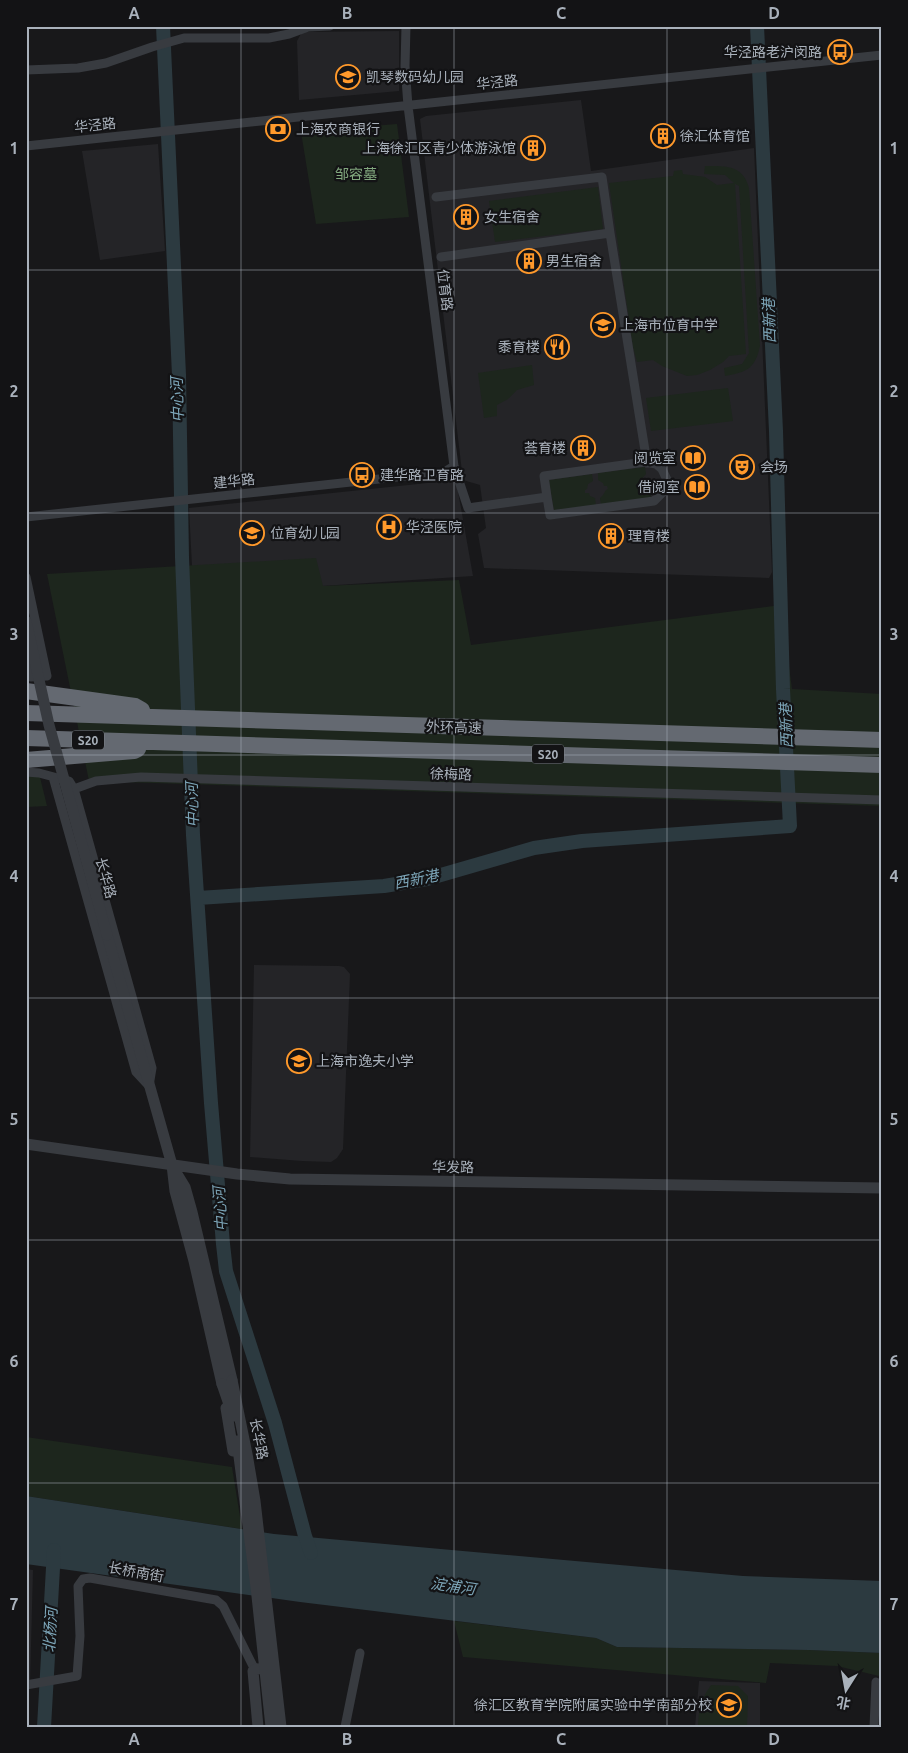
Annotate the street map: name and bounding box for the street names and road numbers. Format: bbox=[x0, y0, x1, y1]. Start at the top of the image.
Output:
street label: 华泾路 bbox=[475, 72, 519, 92]
street label: 华泾路 bbox=[73, 115, 117, 135]
street label: 位育路 bbox=[435, 268, 455, 312]
street label: 建华路 bbox=[212, 471, 256, 491]
street label: 外环高速 bbox=[426, 718, 482, 736]
road number: S20 bbox=[72, 730, 104, 750]
road number: S20 bbox=[532, 744, 564, 764]
street label: 徐梅路 bbox=[430, 765, 472, 783]
street label: 长华路 bbox=[93, 856, 119, 900]
street label: 华发路 bbox=[432, 1159, 474, 1175]
street label: 长华路 bbox=[247, 1417, 271, 1461]
street label: 长桥南街 bbox=[107, 1559, 165, 1585]

